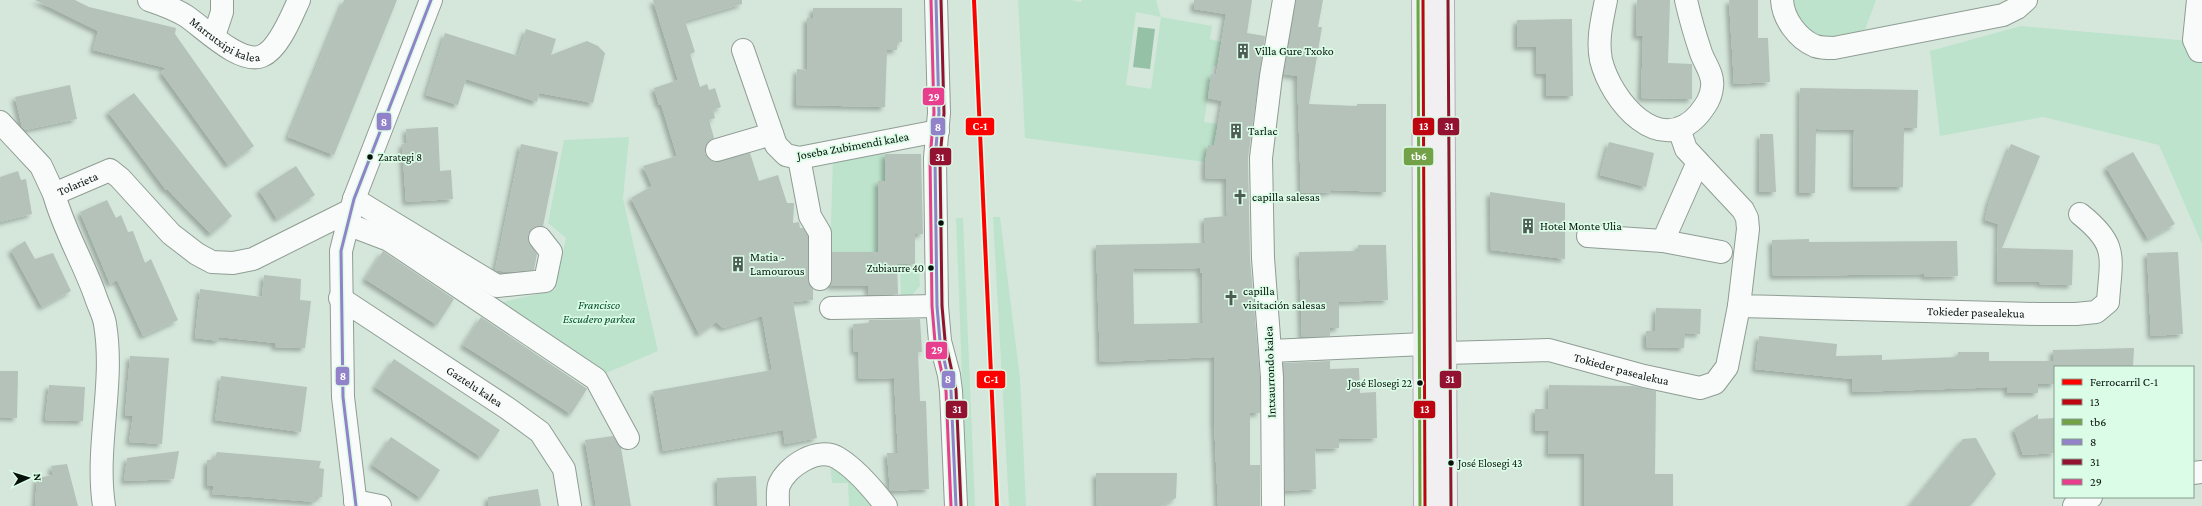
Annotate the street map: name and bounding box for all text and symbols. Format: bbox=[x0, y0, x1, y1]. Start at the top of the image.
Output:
street label: Marrutxipi kalea bbox=[187, 14, 261, 65]
building icon: Villa Gure Txoko bbox=[1234, 42, 1252, 60]
place label: Villa Gure Txoko bbox=[1255, 44, 1334, 58]
line badge: 29 bbox=[922, 87, 945, 106]
text: 29 bbox=[928, 91, 940, 103]
line badge: 8 bbox=[376, 112, 392, 131]
text: 8 bbox=[381, 116, 387, 128]
line badge: 8 bbox=[930, 117, 946, 136]
line badge: C-1 bbox=[965, 117, 995, 136]
line badge: 13 bbox=[1412, 117, 1435, 136]
line badge: 31 bbox=[1437, 117, 1460, 136]
text: C-1 bbox=[973, 120, 987, 132]
text: 13 bbox=[1419, 120, 1429, 132]
text: 31 bbox=[1444, 120, 1454, 132]
text: 8 bbox=[935, 121, 941, 133]
building icon: Tarlac bbox=[1227, 122, 1245, 140]
place label: Tarlac bbox=[1248, 124, 1278, 138]
street label: Joseba Zubimendi kalea bbox=[795, 129, 911, 163]
line badge: 31 bbox=[929, 147, 952, 166]
line badge: tb6 bbox=[1403, 147, 1434, 166]
text: tb6 bbox=[1411, 150, 1427, 162]
place label: Zarategi 8 bbox=[378, 151, 422, 164]
text: 31 bbox=[935, 151, 945, 163]
marker: Zarategi 8 bbox=[365, 152, 375, 162]
street label: Tolarieta bbox=[55, 169, 101, 199]
church icon: capilla salesas bbox=[1231, 188, 1249, 206]
place label: capilla salesas bbox=[1252, 190, 1320, 204]
building icon: Hotel Monte Ulia bbox=[1519, 217, 1537, 235]
unlabelled marker bbox=[936, 218, 946, 228]
place label: Hotel Monte Ulia bbox=[1540, 219, 1622, 233]
place label: Matia - Lamourous bbox=[750, 250, 805, 278]
building icon: Matia - Lamourous bbox=[729, 255, 747, 273]
place label: Zubiaurre 40 bbox=[867, 262, 924, 274]
marker: Zubiaurre 40 bbox=[926, 263, 936, 273]
place label: capilla visitación salesas bbox=[1242, 284, 1326, 312]
church icon: capilla visitación salesas bbox=[1222, 289, 1240, 307]
park label: Francisco Escudero parkea bbox=[563, 298, 636, 326]
street label: Tokieder pasealekua bbox=[1927, 304, 2025, 321]
street label: Intxaurrondo kalea bbox=[1261, 325, 1279, 418]
line badge: 29 bbox=[925, 341, 948, 360]
text: 29 bbox=[931, 344, 943, 356]
street label: Tokieder pasealekua bbox=[1572, 350, 1671, 388]
street label: Gaztelu kalea bbox=[444, 363, 506, 410]
line badge: 8 bbox=[335, 366, 350, 386]
legend bbox=[2054, 366, 2194, 498]
text: 8 bbox=[340, 370, 346, 382]
line badge: 8 bbox=[941, 370, 956, 389]
line badge: C-1 bbox=[976, 370, 1006, 389]
line badge: 31 bbox=[1439, 370, 1462, 389]
text: 8 bbox=[945, 373, 951, 385]
text: C-1 bbox=[984, 373, 998, 385]
text: 31 bbox=[1445, 373, 1455, 385]
text: Ferrocarril C-1 bbox=[2090, 375, 2158, 389]
place label: José Elosegi 22 bbox=[1347, 377, 1412, 390]
marker: José Elosegi 22 bbox=[1415, 378, 1425, 388]
text: 13 bbox=[2090, 395, 2100, 409]
line badge: 31 bbox=[945, 400, 968, 419]
line badge: 13 bbox=[1413, 400, 1436, 419]
text: 31 bbox=[952, 403, 962, 415]
text: 13 bbox=[1420, 403, 1430, 415]
text: tb6 bbox=[2090, 415, 2106, 429]
text: 8 bbox=[2090, 435, 2096, 449]
text: 31 bbox=[2090, 455, 2100, 469]
place label: José Elosegi 43 bbox=[1457, 457, 1522, 470]
north arrow bbox=[8, 458, 48, 498]
marker: José Elosegi 43 bbox=[1446, 458, 1456, 468]
text: N bbox=[32, 473, 44, 482]
text: 29 bbox=[2090, 475, 2102, 489]

